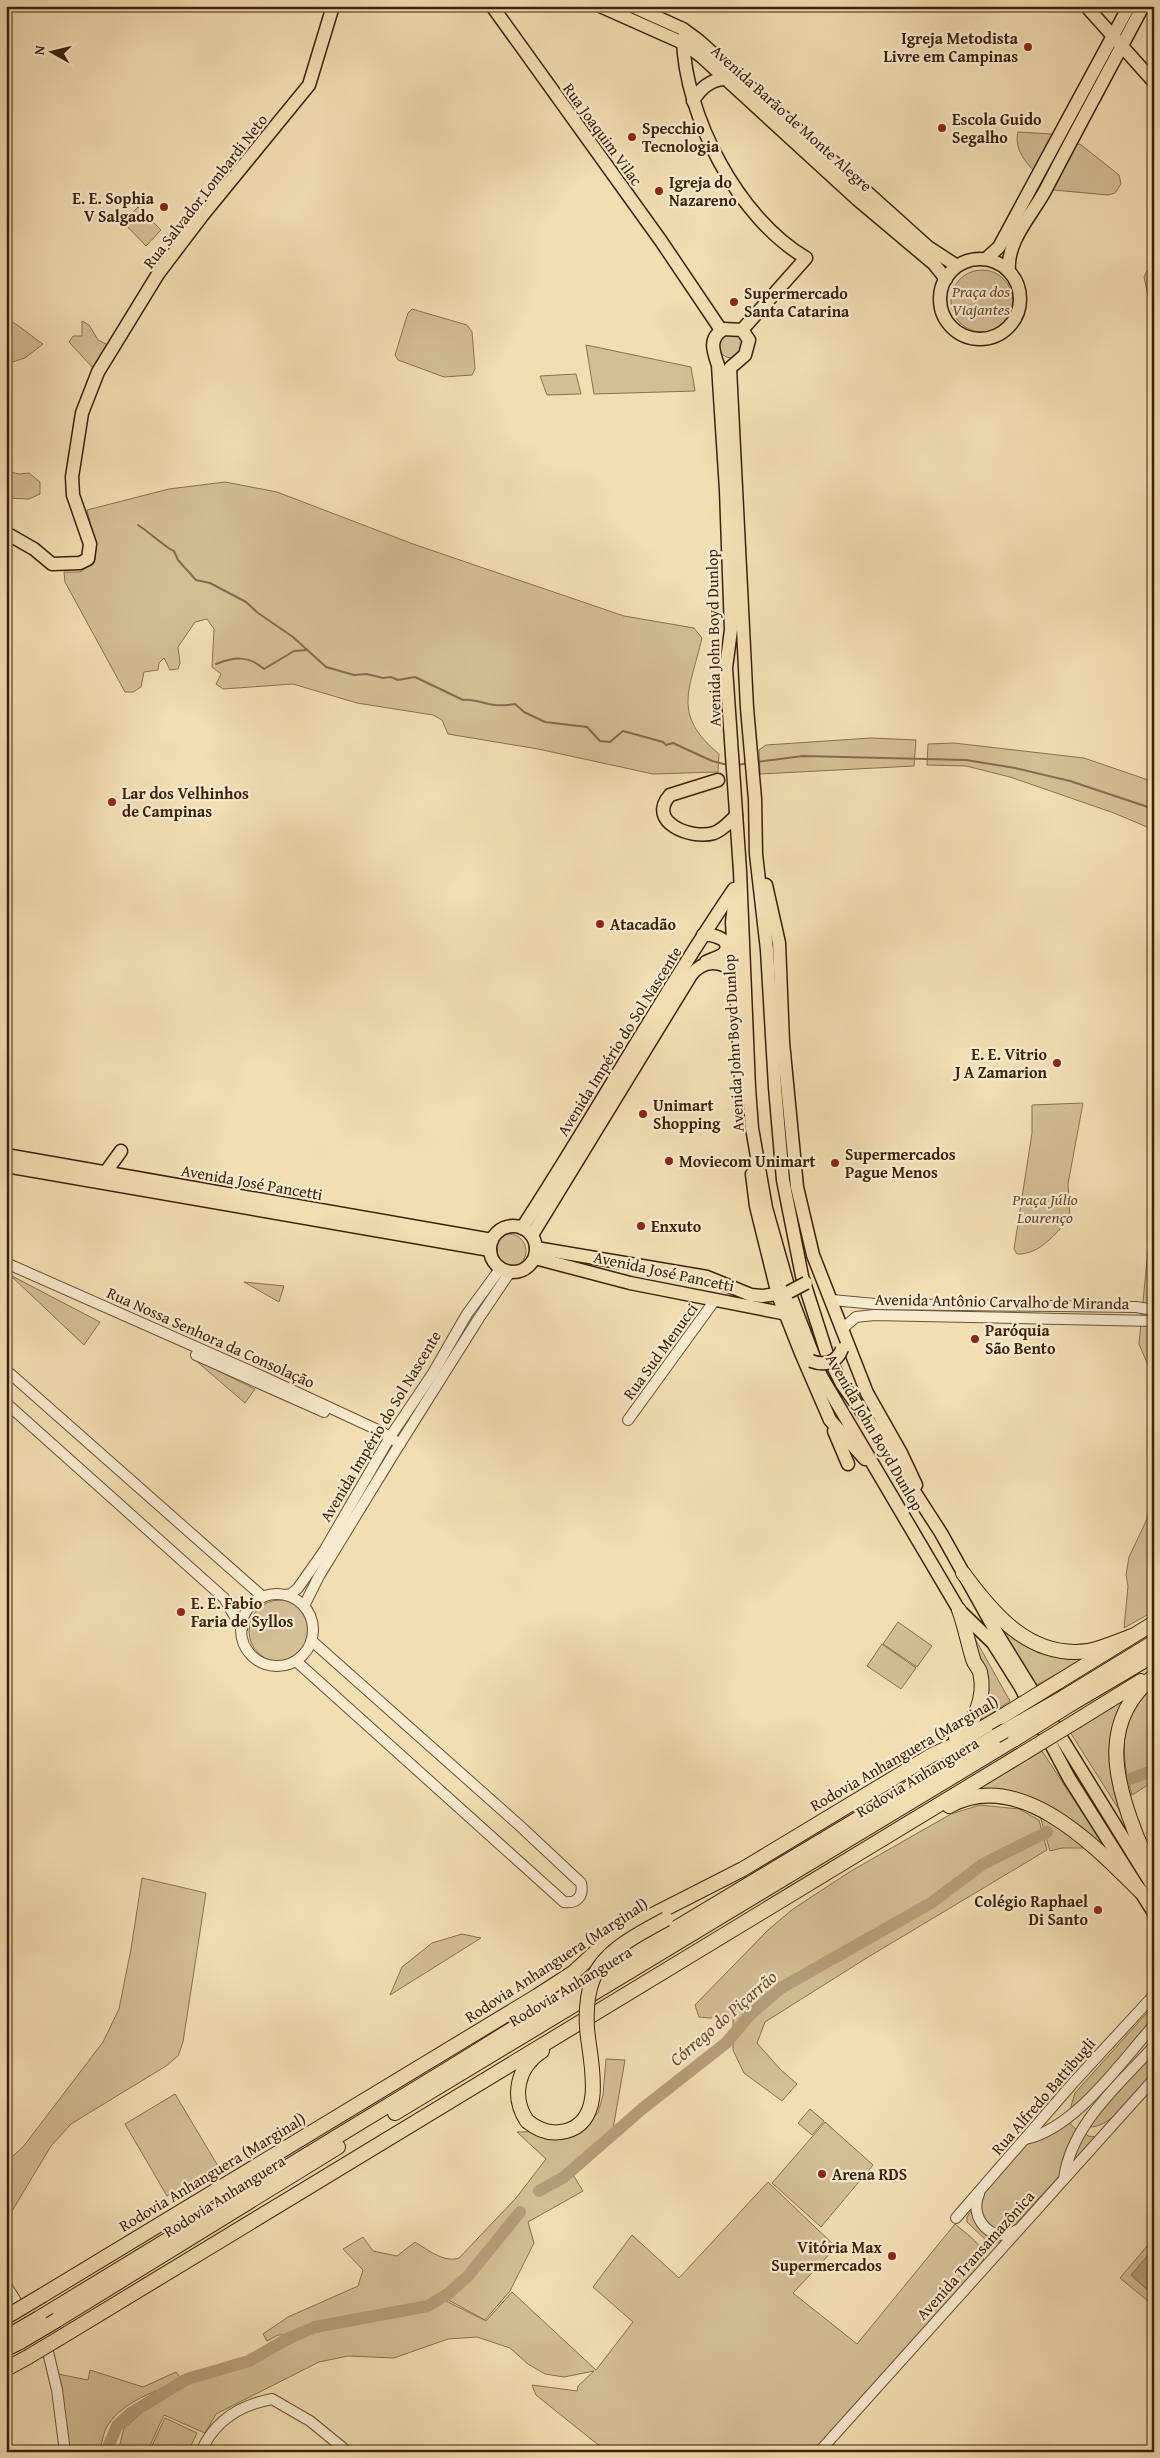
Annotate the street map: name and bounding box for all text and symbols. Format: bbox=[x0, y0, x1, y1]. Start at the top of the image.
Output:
place label: Igreja Metodista Livre em Campinas bbox=[883, 26, 1019, 68]
north arrow bbox=[28, 28, 78, 78]
street label: Avenida Barão de Monte Alegre bbox=[706, 39, 878, 197]
marker: Igreja Metodista Livre em Campinas bbox=[1022, 41, 1034, 53]
text: N bbox=[29, 44, 50, 56]
street label: Rua Joaquim Vilac bbox=[557, 78, 649, 190]
place label: Escola Guido Segalho bbox=[952, 107, 1042, 149]
street label: Rua Salvador Lombardi Neto bbox=[137, 109, 273, 273]
place label: Specchio Tecnologia bbox=[642, 116, 720, 158]
marker: Escola Guido Segalho bbox=[936, 122, 948, 134]
marker: Specchio Tecnologia bbox=[626, 131, 638, 143]
place label: Igreja do Nazareno bbox=[669, 170, 737, 212]
marker: Igreja do Nazareno bbox=[653, 185, 665, 197]
place label: E. E. Sophia V Salgado bbox=[72, 186, 155, 228]
marker: E. E. Sophia V Salgado bbox=[158, 201, 170, 213]
park label: Praça dos Viajantes bbox=[951, 279, 1010, 321]
place label: Supermercado Santa Catarina bbox=[744, 281, 850, 323]
marker: Supermercado Santa Catarina bbox=[728, 296, 740, 308]
street label: Avenida John Boyd Dunlop bbox=[699, 549, 727, 727]
place label: Lar dos Velhinhos de Campinas bbox=[122, 781, 249, 823]
marker: Lar dos Velhinhos de Campinas bbox=[106, 796, 118, 808]
place label: Atacadão bbox=[610, 912, 676, 936]
marker: Atacadão bbox=[594, 918, 606, 930]
street label: Avenida Império do Sol Nascente bbox=[551, 942, 687, 1140]
street label: Avenida John Boyd Dunlop bbox=[716, 953, 750, 1132]
place label: E. E. Vitrio J A Zamarion bbox=[952, 1042, 1048, 1084]
marker: E. E. Vitrio J A Zamarion bbox=[1051, 1057, 1063, 1069]
place label: Unimart Shopping bbox=[653, 1093, 721, 1135]
marker: Unimart Shopping bbox=[637, 1108, 649, 1120]
place label: Supermercados Pague Menos bbox=[845, 1142, 956, 1184]
place label: Moviecom Unimart bbox=[679, 1149, 816, 1173]
marker: Moviecom Unimart bbox=[663, 1155, 675, 1167]
marker: Supermercados Pague Menos bbox=[829, 1157, 841, 1169]
street label: Avenida José Pancetti bbox=[179, 1158, 325, 1206]
park label: Praça Júlio Lourenço bbox=[1011, 1187, 1078, 1229]
place label: Enxuto bbox=[651, 1214, 702, 1238]
marker: Enxuto bbox=[635, 1220, 647, 1232]
street label: Avenida José Pancetti bbox=[591, 1244, 737, 1298]
street label: Rua Nossa Senhora da Consolação bbox=[103, 1280, 319, 1394]
street label: Avenida Antônio Carvalho de Miranda bbox=[875, 1287, 1130, 1315]
street label: Rua Sud Menucci bbox=[617, 1297, 704, 1404]
place label: Paróquia São Bento bbox=[985, 1318, 1056, 1360]
street label: Avenida Império do Sol Nascente bbox=[313, 1326, 447, 1526]
marker: Paróquia São Bento bbox=[969, 1333, 981, 1345]
street label: Avenida John Boyd Dunlop bbox=[820, 1349, 930, 1515]
place label: E. E. Fabio Faria de Syllos bbox=[191, 1591, 293, 1633]
marker: E. E. Fabio Faria de Syllos bbox=[175, 1606, 187, 1618]
street label: Rodovia Anhanguera (Marginal) bbox=[806, 1691, 1002, 1815]
street label: Rodovia Anhanguera bbox=[852, 1733, 982, 1821]
place label: Colégio Raphael Di Santo bbox=[974, 1889, 1088, 1931]
street label: Rodovia Anhanguera (Marginal) bbox=[461, 1894, 651, 2026]
marker: Colégio Raphael Di Santo bbox=[1092, 1904, 1104, 1916]
street label: Rodovia Anhanguera bbox=[505, 1942, 635, 2030]
water label: Córrego do Piçarrão bbox=[663, 1963, 783, 2072]
street label: Rua Alfredo Battibugli bbox=[985, 2032, 1101, 2160]
street label: Rodovia Anhanguera (Marginal) bbox=[115, 2109, 309, 2235]
street label: Rodovia Anhanguera bbox=[160, 2151, 288, 2241]
place label: Arena RDS bbox=[832, 2162, 907, 2186]
marker: Arena RDS bbox=[816, 2168, 828, 2180]
street label: Avenida Transamazônica bbox=[910, 2185, 1040, 2325]
place label: Vitória Max Supermercados bbox=[771, 2235, 883, 2277]
marker: Vitória Max Supermercados bbox=[886, 2250, 898, 2262]

